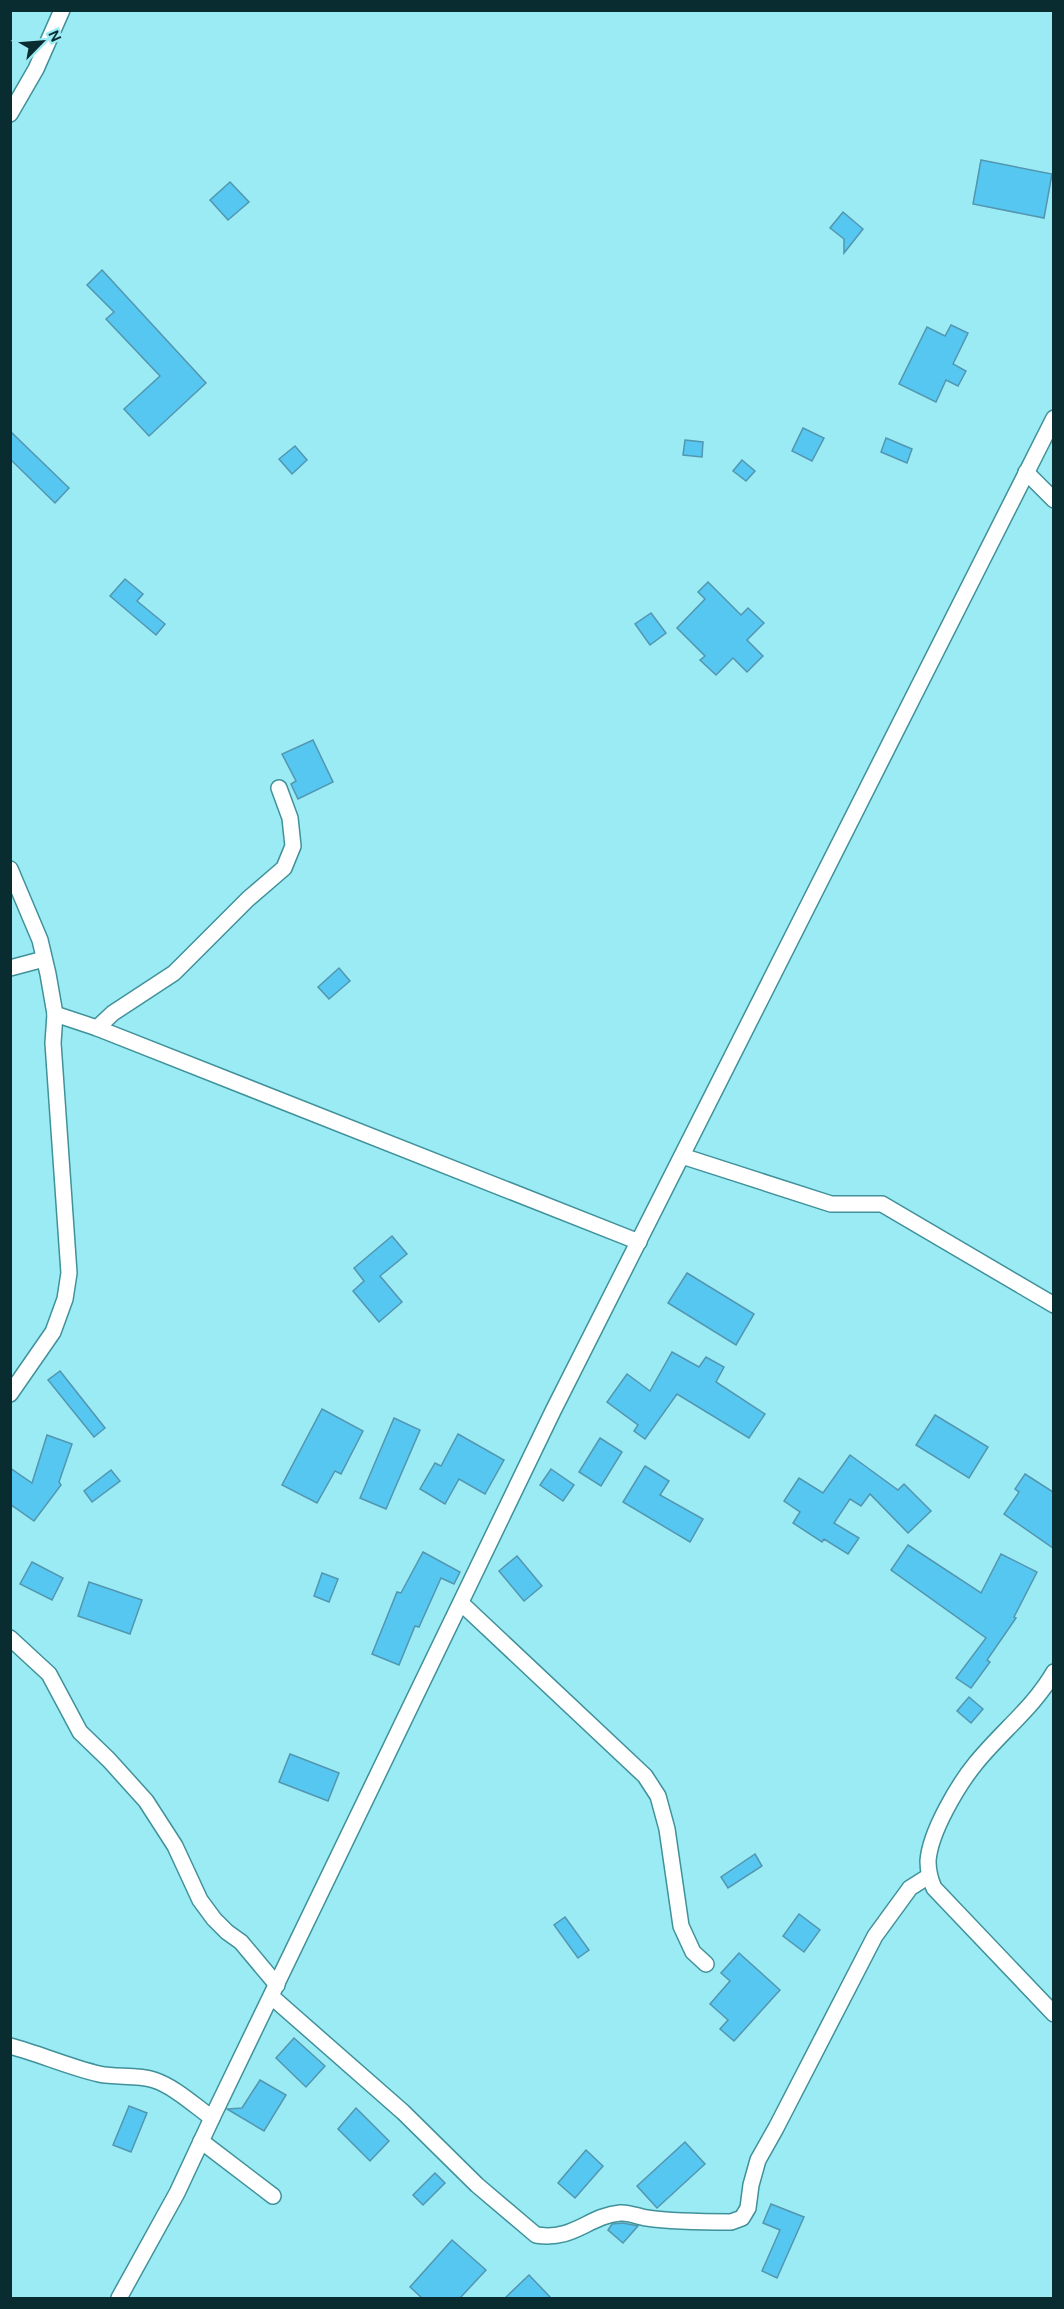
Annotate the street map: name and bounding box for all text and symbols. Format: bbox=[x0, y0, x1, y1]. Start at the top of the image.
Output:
north arrow bbox=[12, 12, 72, 72]
text: N bbox=[44, 27, 66, 45]

